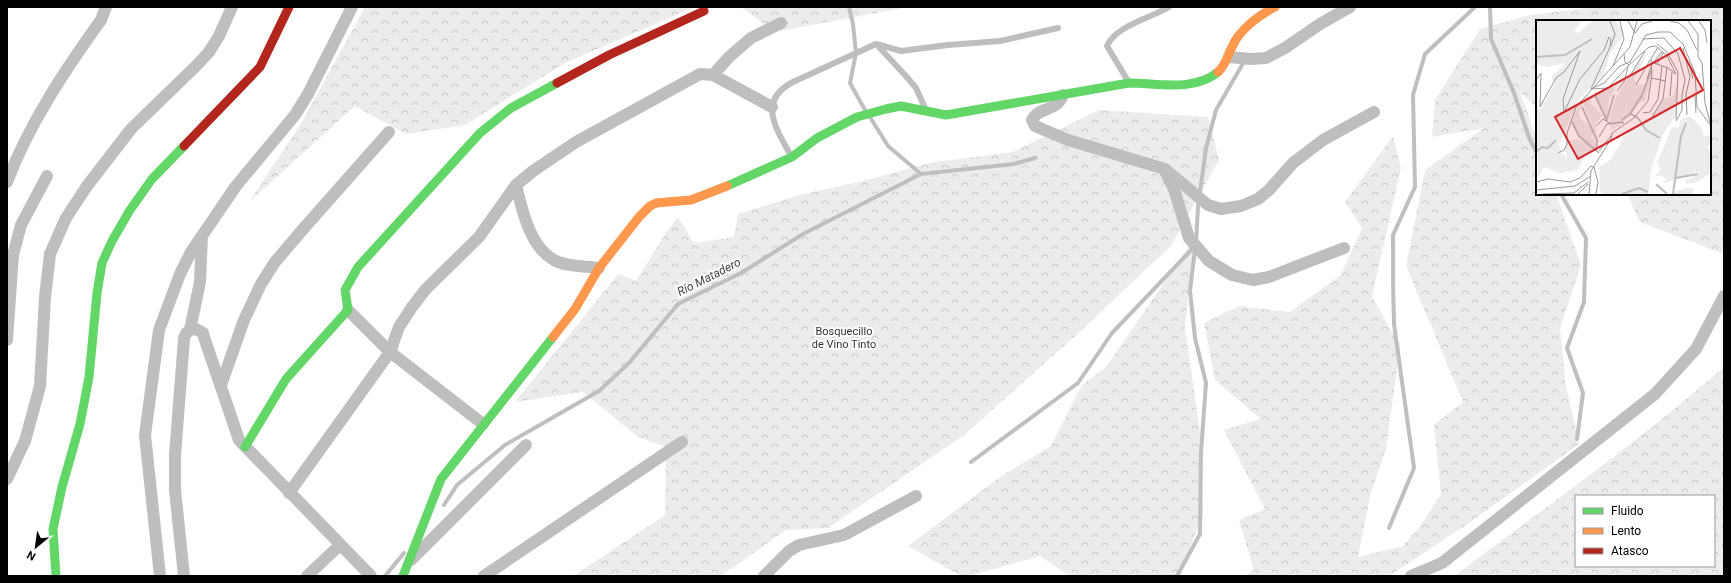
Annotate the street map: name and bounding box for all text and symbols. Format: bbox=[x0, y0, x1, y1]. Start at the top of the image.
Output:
inset map bbox=[1536, 20, 1711, 195]
water label: Río Matadero bbox=[675, 255, 743, 299]
park label: Bosquecillo de Vino Tinto bbox=[812, 325, 876, 351]
legend bbox=[1575, 495, 1715, 567]
text: Fluido bbox=[1611, 504, 1644, 518]
text: Lento bbox=[1611, 524, 1641, 538]
north arrow bbox=[16, 527, 56, 567]
text: Atasco bbox=[1611, 544, 1649, 558]
text: N bbox=[25, 548, 38, 563]

